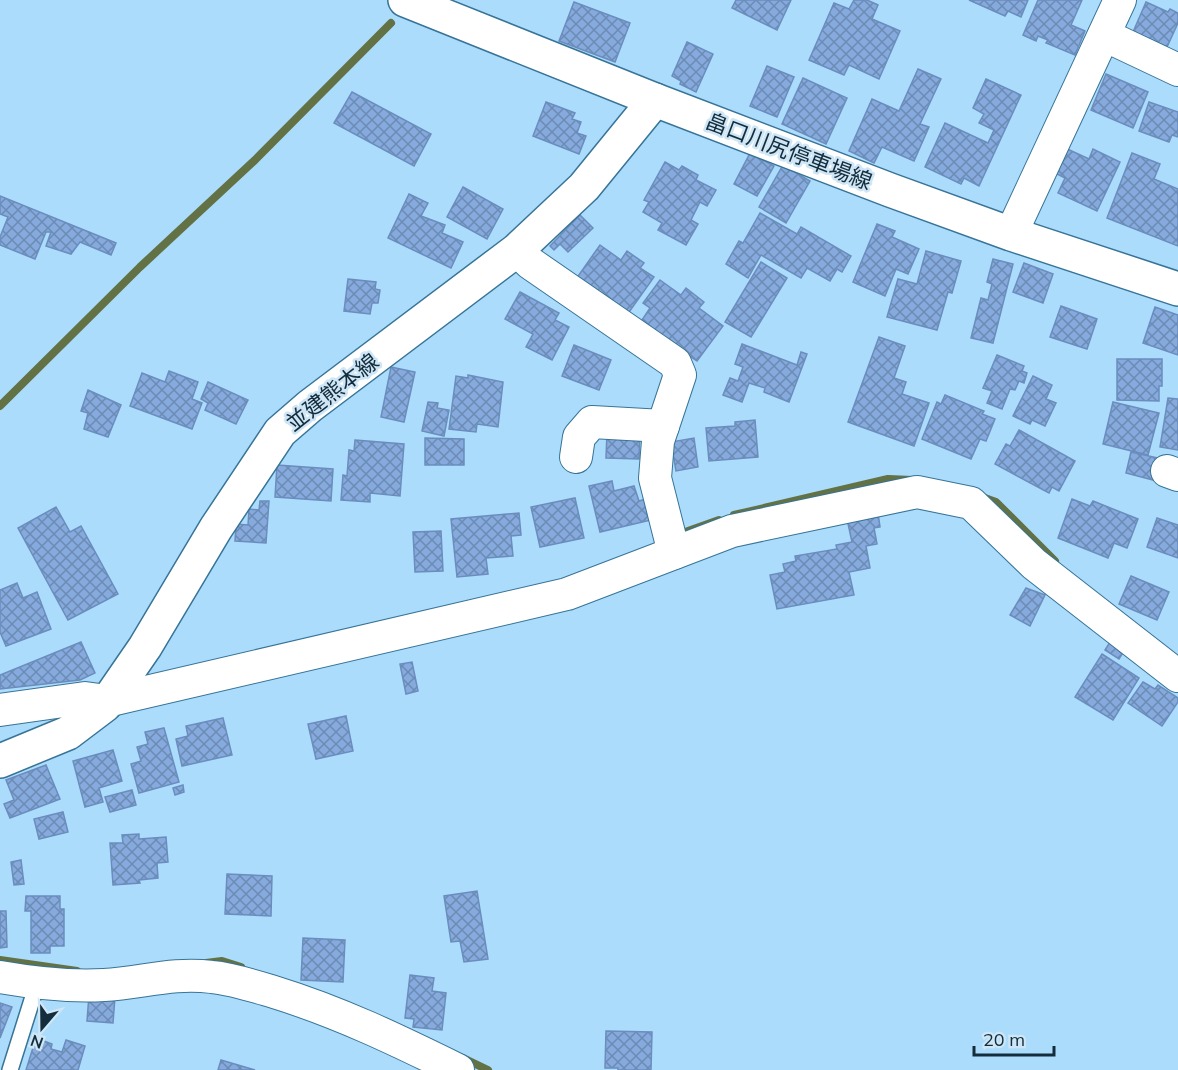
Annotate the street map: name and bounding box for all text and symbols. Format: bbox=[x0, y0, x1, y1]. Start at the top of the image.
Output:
street label: 畠口川尻停車場線 bbox=[702, 106, 876, 196]
street label: 並建熊本線 bbox=[280, 347, 384, 437]
north arrow bbox=[12, 998, 72, 1058]
scale bar bbox=[974, 1019, 1054, 1057]
text: 20 m bbox=[983, 1028, 1025, 1051]
text: N bbox=[28, 1031, 46, 1054]

